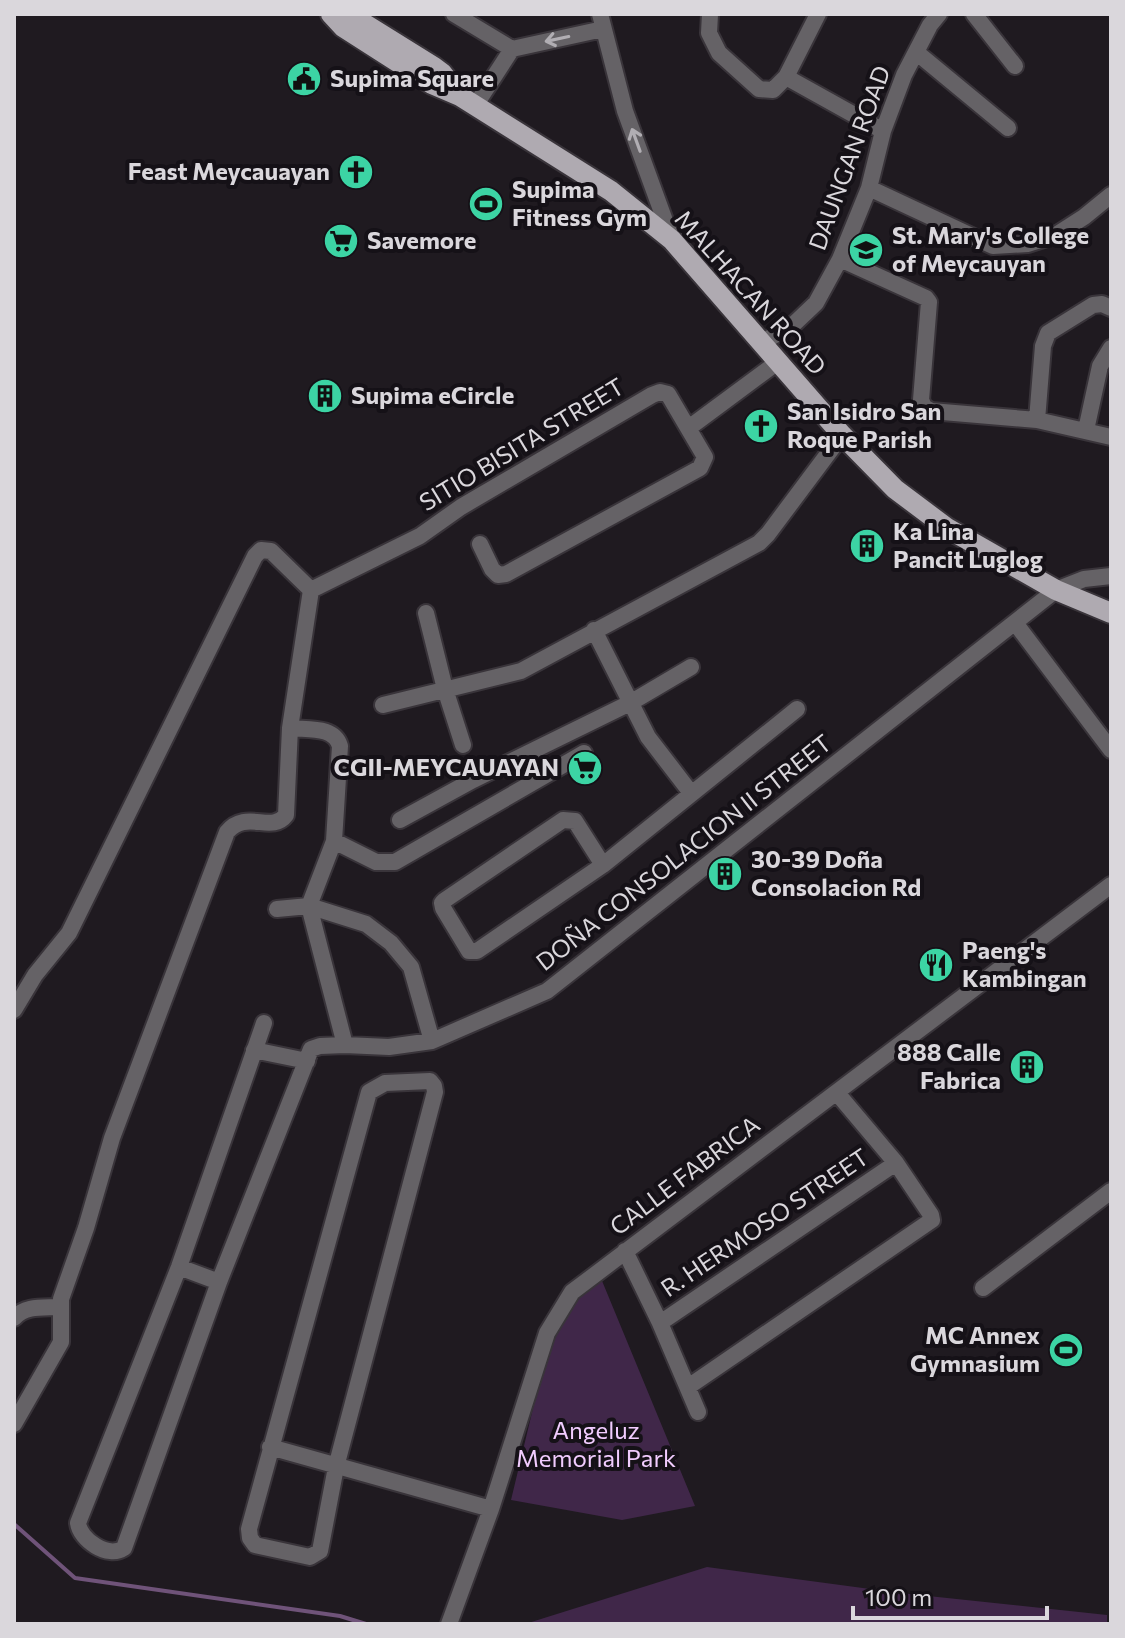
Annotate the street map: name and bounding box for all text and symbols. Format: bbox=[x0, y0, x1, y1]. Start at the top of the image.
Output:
one-way arrow bbox=[545, 32, 571, 47]
public building icon: Supima Square bbox=[285, 60, 323, 98]
street label: DAUNGAN ROAD bbox=[802, 61, 895, 254]
place label: Supima Square bbox=[330, 63, 494, 92]
one-way arrow bbox=[628, 128, 642, 153]
church icon: Feast Meycauayan bbox=[337, 153, 375, 191]
place label: Feast Meycauayan bbox=[128, 156, 330, 185]
place label: Supima Fitness Gym bbox=[512, 174, 647, 231]
sports icon: Supima Fitness Gym bbox=[467, 185, 505, 223]
street label: MALHACAN ROAD bbox=[670, 204, 833, 380]
place label: St. Mary's College of Meycauyan bbox=[892, 220, 1089, 277]
supermarket icon: Savemore bbox=[322, 222, 360, 260]
place label: Savemore bbox=[367, 225, 476, 254]
school or university icon: St. Mary's College of Meycauyan bbox=[847, 231, 885, 269]
street label: SITIO BISITA STREET bbox=[414, 371, 629, 516]
building icon: Supima eCircle bbox=[306, 377, 344, 415]
place label: Supima eCircle bbox=[351, 380, 514, 409]
place label: San Isidro San Roque Parish bbox=[787, 396, 941, 453]
church icon: San Isidro San Roque Parish bbox=[742, 407, 780, 445]
place label: Ka Lina Pancit Luglog bbox=[893, 516, 1043, 573]
building icon: Ka Lina Pancit Luglog bbox=[848, 527, 886, 565]
street label: DOÑA CONSOLACION II STREET bbox=[530, 728, 836, 976]
supermarket icon: CGII-MEYCAUAYAN bbox=[566, 749, 604, 787]
place label: CGII-MEYCAUAYAN bbox=[334, 752, 559, 781]
place label: 30-39 Doña Consolacion Rd bbox=[751, 844, 921, 901]
building icon: 30-39 Doña Consolacion Rd bbox=[706, 855, 744, 893]
place label: Paeng's Kambingan bbox=[962, 935, 1087, 992]
restaurant icon: Paeng's Kambingan bbox=[917, 946, 955, 984]
place label: 888 Calle Fabrica bbox=[897, 1037, 1001, 1094]
building icon: 888 Calle Fabrica bbox=[1008, 1048, 1046, 1086]
street label: CALLE FABRICA bbox=[604, 1109, 765, 1241]
street label: R. HERMOSO STREET bbox=[655, 1141, 873, 1302]
place label: MC Annex Gymnasium bbox=[910, 1320, 1040, 1377]
sports icon: MC Annex Gymnasium bbox=[1047, 1331, 1085, 1369]
park label: Angeluz Memorial Park bbox=[516, 1415, 676, 1472]
scale bar bbox=[853, 1570, 1047, 1620]
text: 100 m bbox=[865, 1582, 932, 1611]

